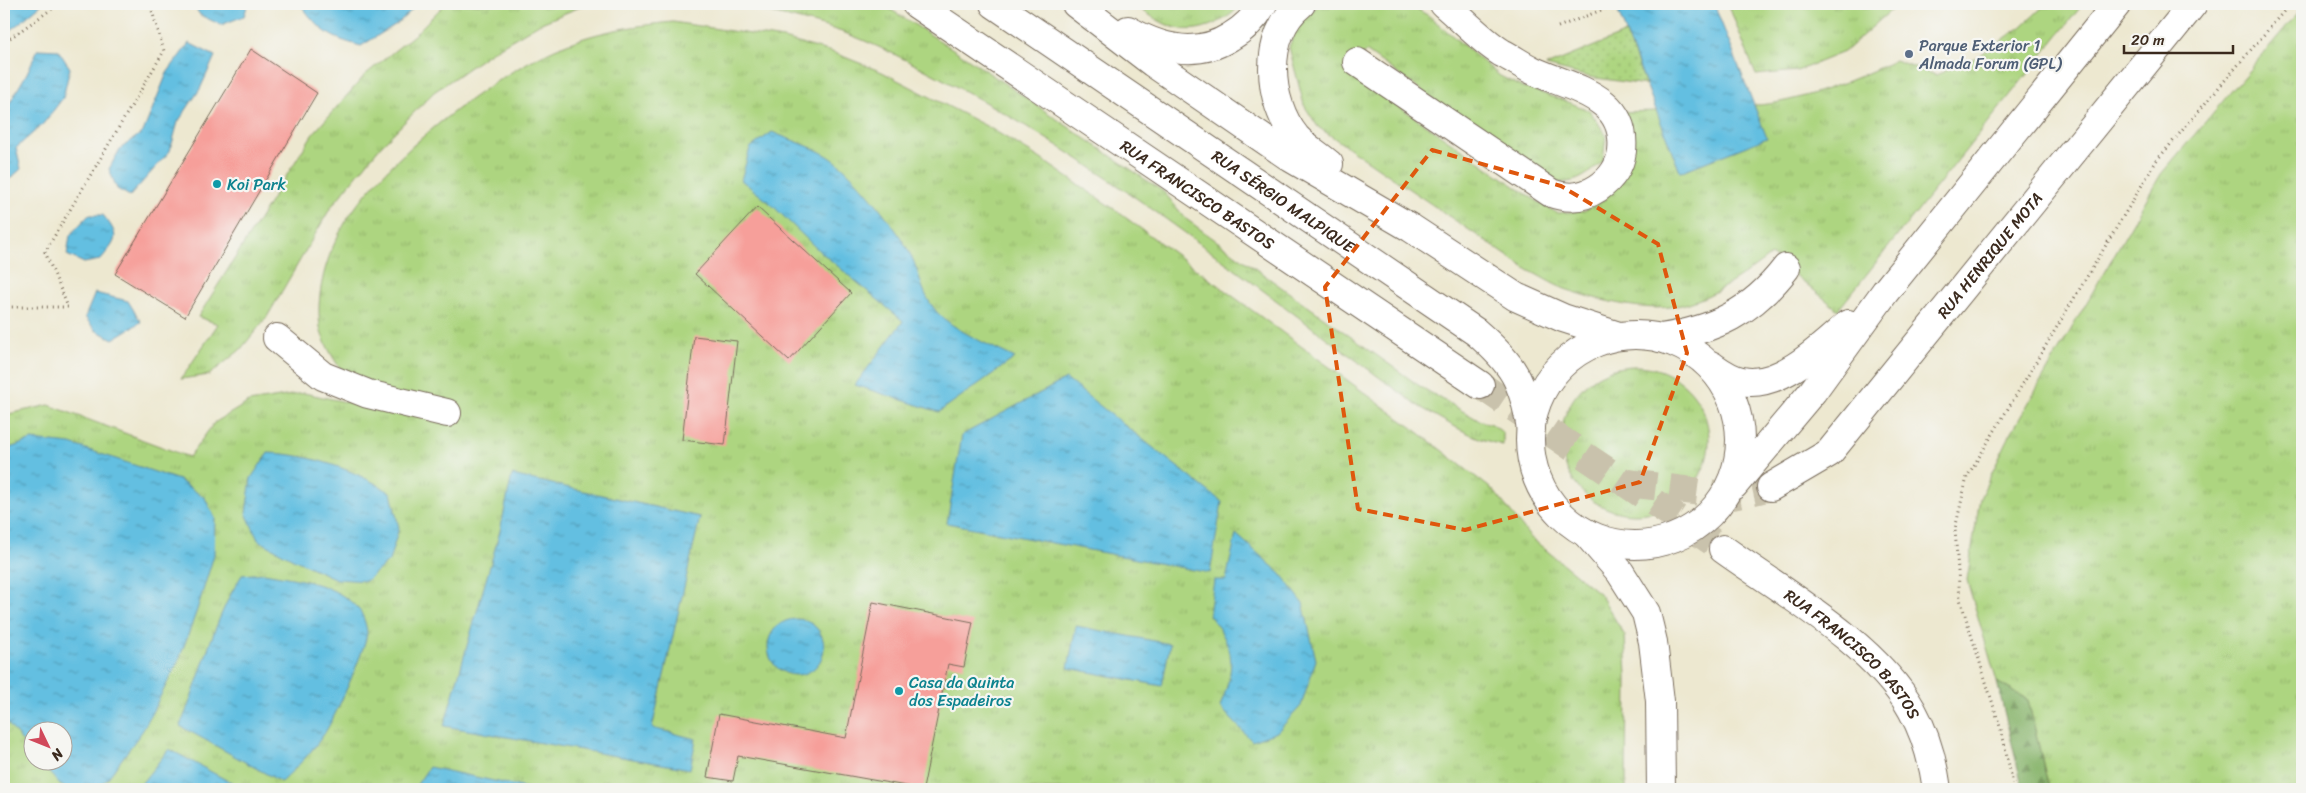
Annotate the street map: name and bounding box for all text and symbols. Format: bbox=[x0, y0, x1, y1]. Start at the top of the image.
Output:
scale bar bbox=[2124, 22, 2232, 54]
text: 20 m bbox=[2131, 27, 2165, 53]
place label: Parque Exterior 1 Almada Forum (GPL) bbox=[1918, 31, 2063, 78]
marker: Parque Exterior 1 Almada Forum (GPL) bbox=[1903, 48, 1915, 60]
street label: RUA FRANCISCO BASTOS bbox=[1114, 131, 1281, 257]
street label: RUA SÉRGIO MALPIQUE bbox=[1206, 142, 1362, 261]
place label: Koi Park bbox=[227, 170, 286, 199]
marker: Koi Park bbox=[211, 178, 223, 190]
street label: RUA HENRIQUE MOTA bbox=[1929, 185, 2050, 325]
street label: RUA FRANCISCO BASTOS bbox=[1778, 581, 1929, 724]
place label: Casa da Quinta dos Espadeiros bbox=[909, 668, 1014, 715]
marker: Casa da Quinta dos Espadeiros bbox=[893, 685, 905, 697]
north arrow bbox=[22, 720, 72, 770]
text: N bbox=[44, 742, 70, 767]

